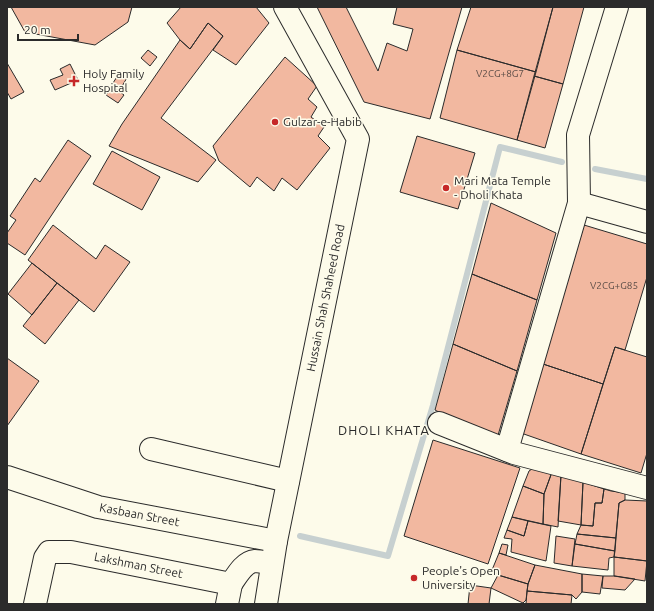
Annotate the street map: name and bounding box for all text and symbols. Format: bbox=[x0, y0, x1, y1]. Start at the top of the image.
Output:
scale bar bbox=[18, 16, 78, 42]
text: 20 m bbox=[24, 23, 51, 36]
place label: Holy Family Hospital bbox=[83, 67, 144, 94]
house number: V2CG+8G7 bbox=[476, 68, 524, 79]
marker: Holy Family Hospital bbox=[68, 75, 80, 87]
place label: Gulzar-e-Habib bbox=[283, 115, 362, 128]
marker: Gulzar-e-Habib bbox=[270, 117, 280, 127]
place label: Mari Mata Temple - Dholi Khata bbox=[454, 174, 551, 201]
marker: Mari Mata Temple - Dholi Khata bbox=[441, 183, 451, 193]
street label: Hussain Shah Shaheed Road bbox=[304, 223, 346, 373]
house number: V2CG+G85 bbox=[590, 280, 638, 291]
district label: DHOLI KHATA bbox=[338, 423, 430, 437]
street label: Kasbaan Street bbox=[98, 500, 181, 528]
street label: Lakshman Street bbox=[93, 550, 184, 580]
place label: People's Open University bbox=[422, 564, 500, 591]
marker: People's Open University bbox=[409, 573, 419, 583]

